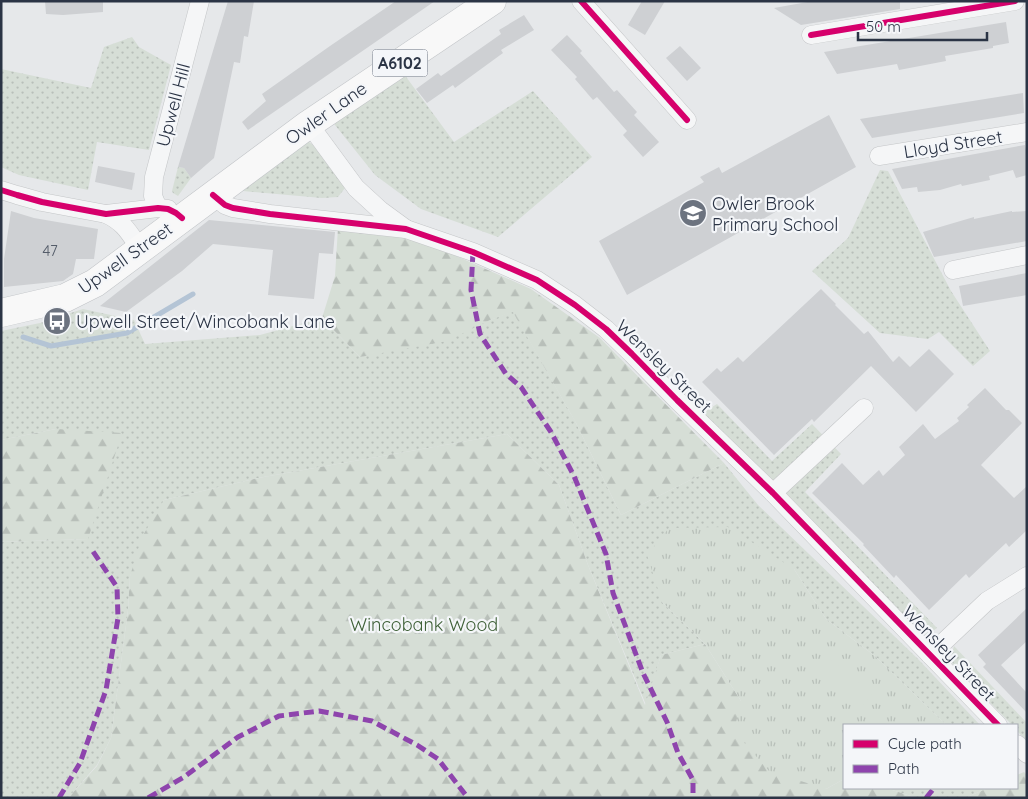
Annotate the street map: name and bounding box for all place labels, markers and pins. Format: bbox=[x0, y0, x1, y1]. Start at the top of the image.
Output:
place label: Owler Brook Primary School bbox=[712, 192, 838, 236]
school or university icon: Owler Brook Primary School bbox=[678, 198, 708, 228]
bus stop icon: Upwell Street/Wincobank Lane bbox=[42, 306, 72, 336]
place label: Upwell Street/Wincobank Lane bbox=[76, 310, 335, 333]

